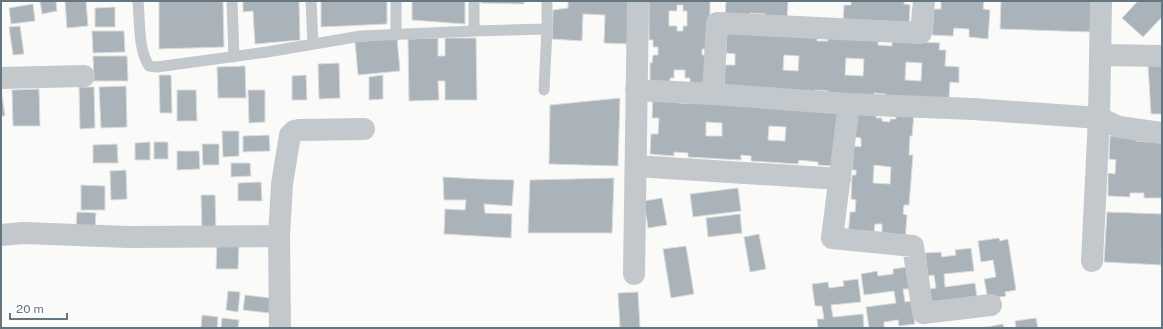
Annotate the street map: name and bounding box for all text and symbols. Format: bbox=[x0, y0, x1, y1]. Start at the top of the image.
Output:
scale bar bbox=[10, 295, 67, 321]
text: 20 m bbox=[16, 302, 44, 316]

